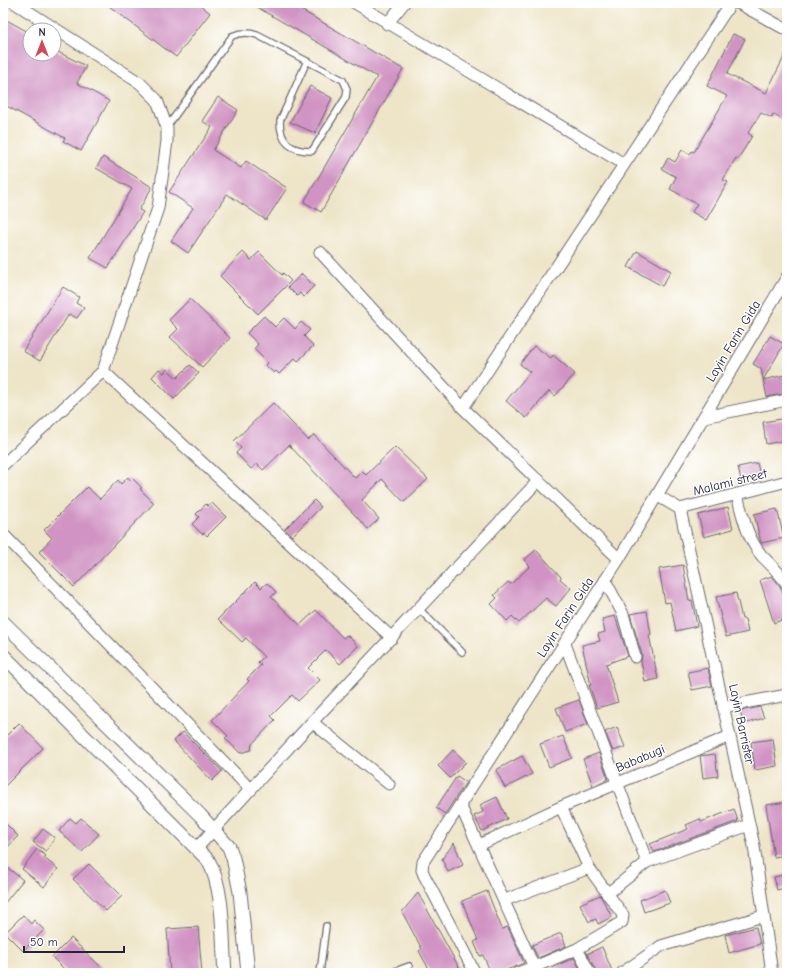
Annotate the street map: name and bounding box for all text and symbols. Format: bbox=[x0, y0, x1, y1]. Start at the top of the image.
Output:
north arrow bbox=[22, 22, 62, 62]
text: N bbox=[38, 26, 46, 39]
street label: Layin Farin Gida bbox=[703, 298, 763, 384]
street label: Malami street bbox=[691, 465, 770, 498]
street label: Layin Farin Gida bbox=[534, 574, 596, 660]
street label: Layin Barrister bbox=[726, 682, 758, 766]
street label: Bababugi bbox=[613, 741, 667, 775]
scale bar bbox=[24, 928, 124, 954]
text: 50 m bbox=[30, 935, 58, 949]

